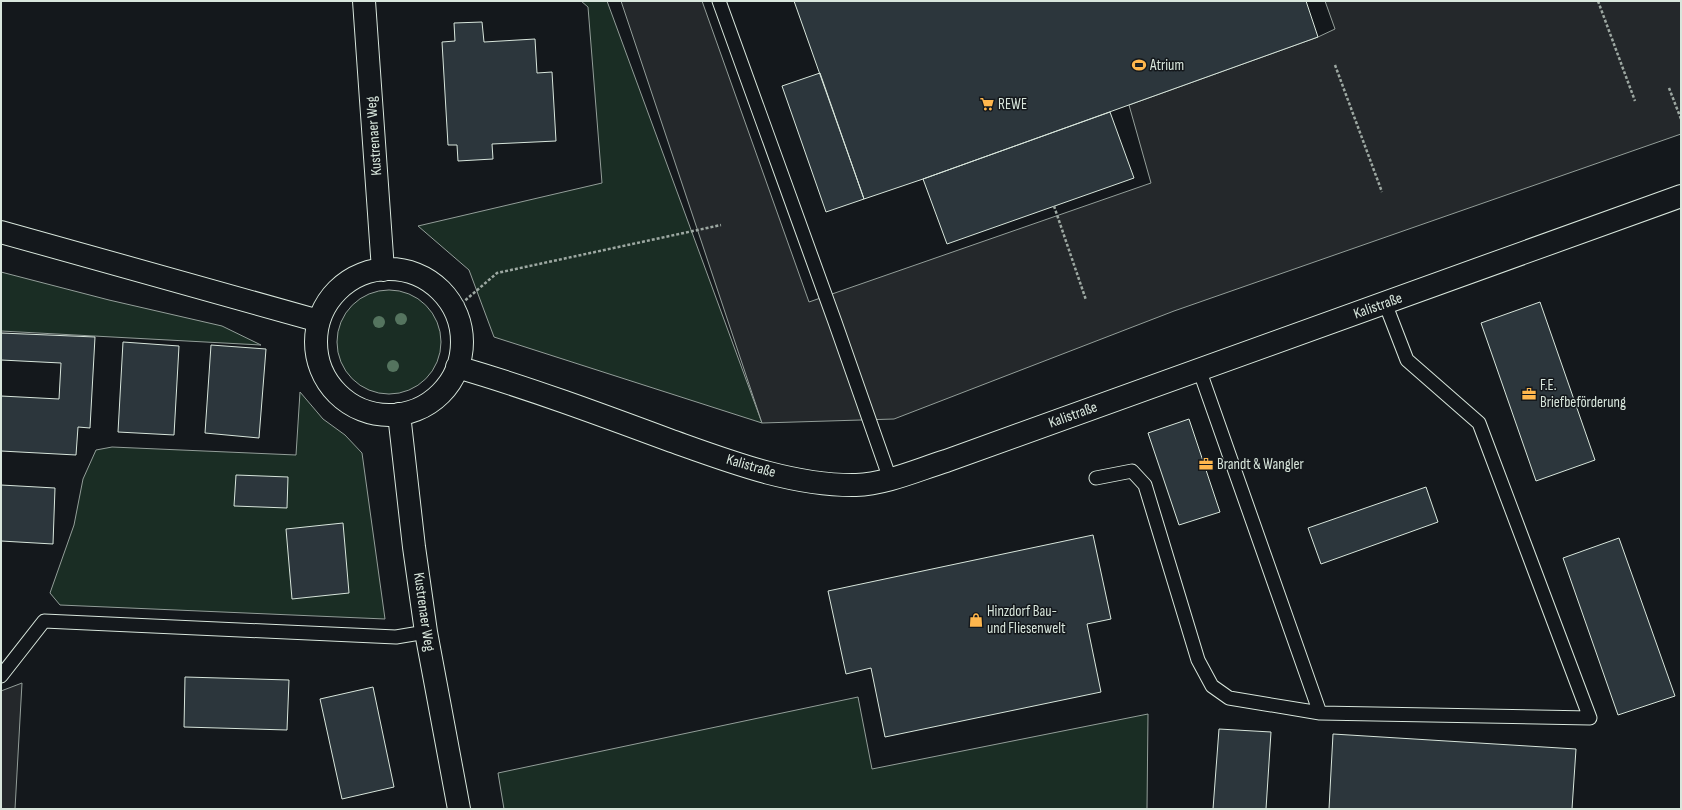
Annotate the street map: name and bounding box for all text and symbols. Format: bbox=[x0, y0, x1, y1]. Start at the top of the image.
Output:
place label: Atrium bbox=[1149, 56, 1184, 75]
sports icon: Atrium bbox=[1131, 57, 1147, 73]
place label: REWE bbox=[998, 95, 1027, 114]
street label: Kustrenaer Weg bbox=[362, 96, 386, 176]
supermarket icon: REWE bbox=[979, 96, 995, 112]
street label: Kalistraße bbox=[1351, 288, 1405, 324]
place label: F.E. Briefbeförderung bbox=[1540, 376, 1626, 412]
office icon: F.E. Briefbeförderung bbox=[1521, 386, 1537, 402]
street label: Kalistraße bbox=[1046, 397, 1100, 433]
street label: Kalistraße bbox=[724, 450, 778, 482]
place label: Brandt & Wangler bbox=[1217, 455, 1304, 474]
office icon: Brandt & Wangler bbox=[1198, 456, 1214, 472]
street label: Kustrenaer Weg bbox=[409, 571, 439, 653]
place label: Hinzdorf Bau- und Fliesenwelt bbox=[987, 602, 1066, 638]
shop icon: Hinzdorf Bau- und Fliesenwelt bbox=[968, 612, 984, 628]

